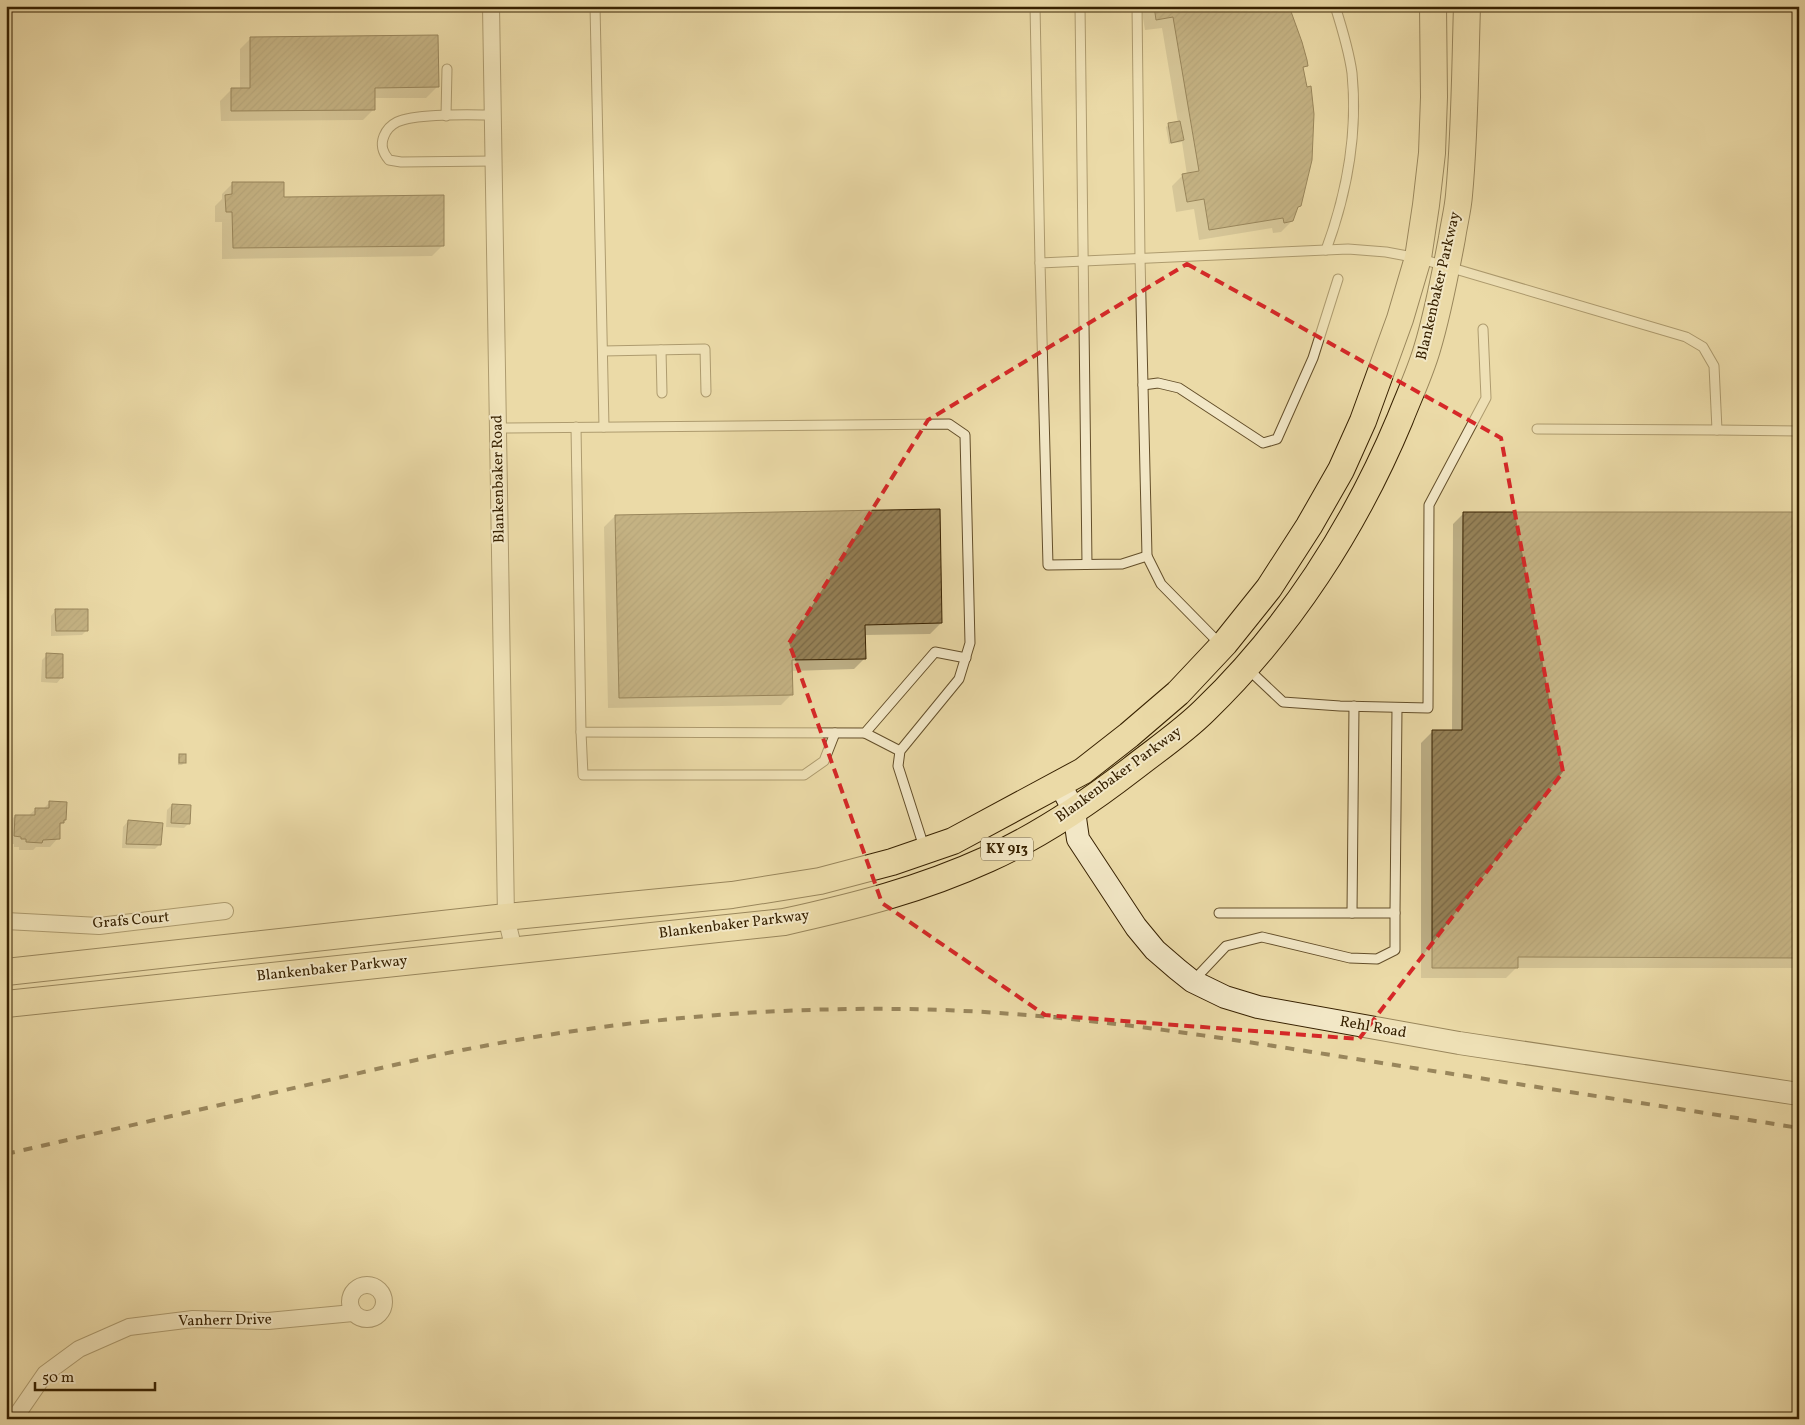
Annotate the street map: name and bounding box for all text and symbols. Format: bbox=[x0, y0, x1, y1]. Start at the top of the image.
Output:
street label: Blankenbaker Parkway bbox=[1412, 210, 1466, 362]
street label: Blankenbaker Road bbox=[487, 415, 511, 543]
street label: Blankenbaker Parkway bbox=[1051, 722, 1187, 828]
road number: KY 913 bbox=[981, 838, 1033, 861]
street label: Blankenbaker Parkway bbox=[657, 905, 811, 945]
street label: Grafs Court bbox=[92, 907, 170, 935]
street label: Blankenbaker Parkway bbox=[255, 951, 409, 987]
street label: Rehl Road bbox=[1338, 1012, 1408, 1044]
street label: Vanherr Drive bbox=[178, 1310, 272, 1332]
scale bar bbox=[35, 1360, 155, 1392]
text: 50 m bbox=[42, 1368, 74, 1389]

